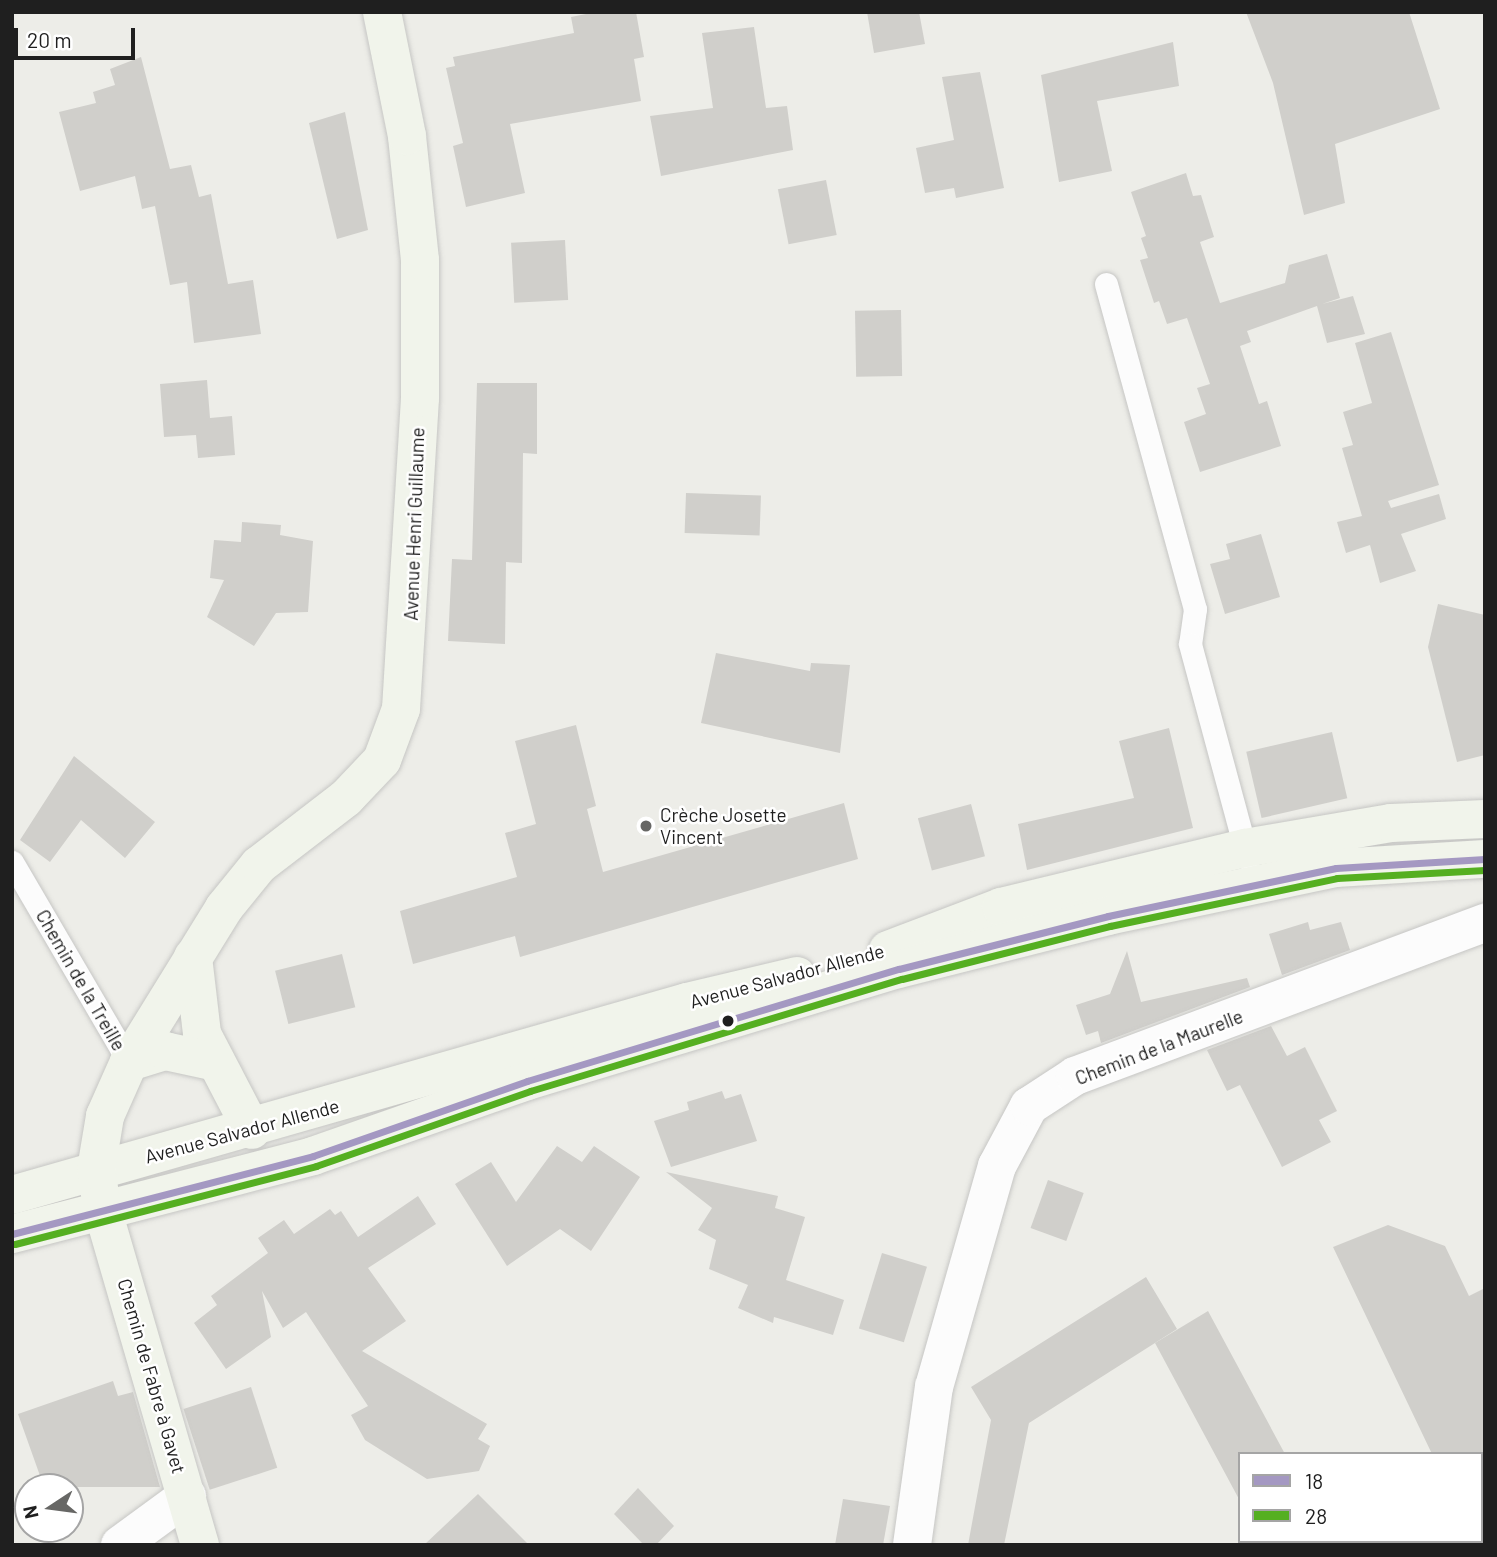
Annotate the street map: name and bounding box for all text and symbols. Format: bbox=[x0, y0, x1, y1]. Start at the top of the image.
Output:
scale bar bbox=[18, 14, 138, 58]
text: 20 m bbox=[27, 27, 72, 52]
street label: Avenue Henri Guillaume bbox=[399, 427, 429, 621]
place label: Crèche Josette Vincent bbox=[660, 804, 787, 848]
marker: Crèche Josette Vincent bbox=[638, 818, 654, 834]
street label: Chemin de la Treille bbox=[31, 905, 131, 1055]
street label: Avenue Salvador Allende bbox=[687, 939, 887, 1013]
street label: Chemin de la Maurelle bbox=[1072, 1004, 1246, 1090]
unlabelled marker bbox=[721, 1014, 735, 1028]
street label: Avenue Salvador Allende bbox=[142, 1094, 342, 1168]
street label: Chemin de Fabre à Gavet bbox=[113, 1276, 191, 1476]
legend bbox=[1238, 1452, 1483, 1543]
text: 18 bbox=[1305, 1468, 1323, 1493]
north arrow bbox=[14, 1473, 84, 1543]
text: 28 bbox=[1305, 1503, 1327, 1528]
text: N bbox=[17, 1504, 43, 1521]

